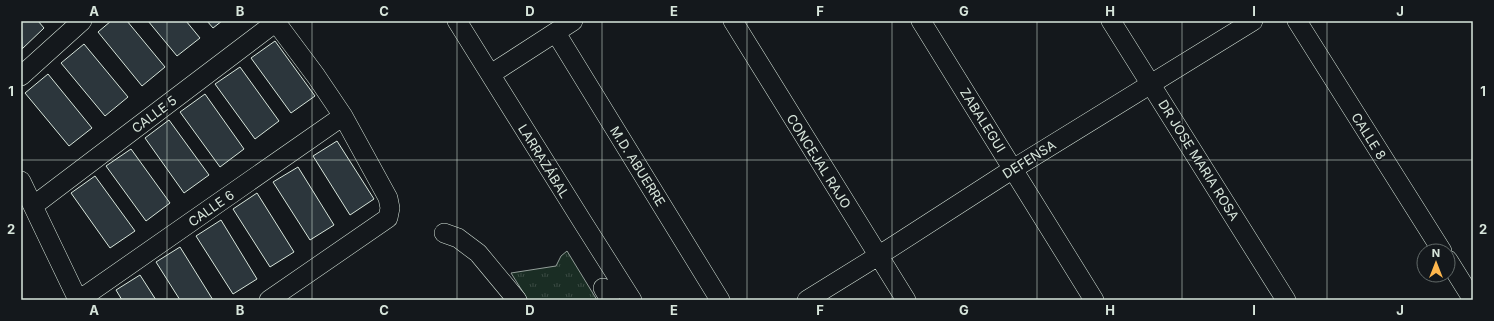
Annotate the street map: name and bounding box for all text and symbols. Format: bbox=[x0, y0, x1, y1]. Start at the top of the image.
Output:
text: A bbox=[89, 3, 99, 19]
text: B bbox=[236, 3, 245, 19]
text: C bbox=[379, 3, 389, 19]
text: D bbox=[525, 3, 535, 19]
text: E bbox=[670, 3, 678, 19]
text: F bbox=[816, 3, 824, 19]
text: G bbox=[959, 3, 969, 19]
text: H bbox=[1105, 3, 1115, 19]
text: I bbox=[1252, 3, 1256, 19]
text: J bbox=[1396, 3, 1404, 19]
text: 1 bbox=[8, 83, 14, 99]
text: 1 bbox=[1480, 83, 1486, 99]
street label: ZABALEGUI bbox=[957, 85, 1009, 155]
street label: CALLE 5 bbox=[128, 92, 180, 136]
street label: DR JOSE MARIA ROSA bbox=[1155, 97, 1243, 223]
street label: CALLE 8 bbox=[1348, 110, 1390, 162]
street label: CONCEJAL RAJO bbox=[783, 111, 855, 211]
street label: LARRAZÁBAL bbox=[515, 121, 573, 201]
street label: M.D. ABUERRE bbox=[607, 123, 669, 209]
street label: DEFENSA bbox=[999, 136, 1059, 182]
street label: CALLE 6 bbox=[185, 186, 237, 230]
text: 2 bbox=[7, 221, 15, 237]
text: 2 bbox=[1479, 221, 1487, 237]
north arrow bbox=[1416, 243, 1456, 283]
text: N bbox=[1432, 246, 1440, 260]
text: A bbox=[89, 302, 99, 318]
text: B bbox=[236, 302, 245, 318]
text: C bbox=[379, 302, 389, 318]
text: D bbox=[525, 302, 535, 318]
text: E bbox=[670, 302, 678, 318]
text: F bbox=[816, 302, 824, 318]
text: G bbox=[959, 302, 969, 318]
text: H bbox=[1105, 302, 1115, 318]
text: I bbox=[1252, 302, 1256, 318]
text: J bbox=[1396, 302, 1404, 318]

